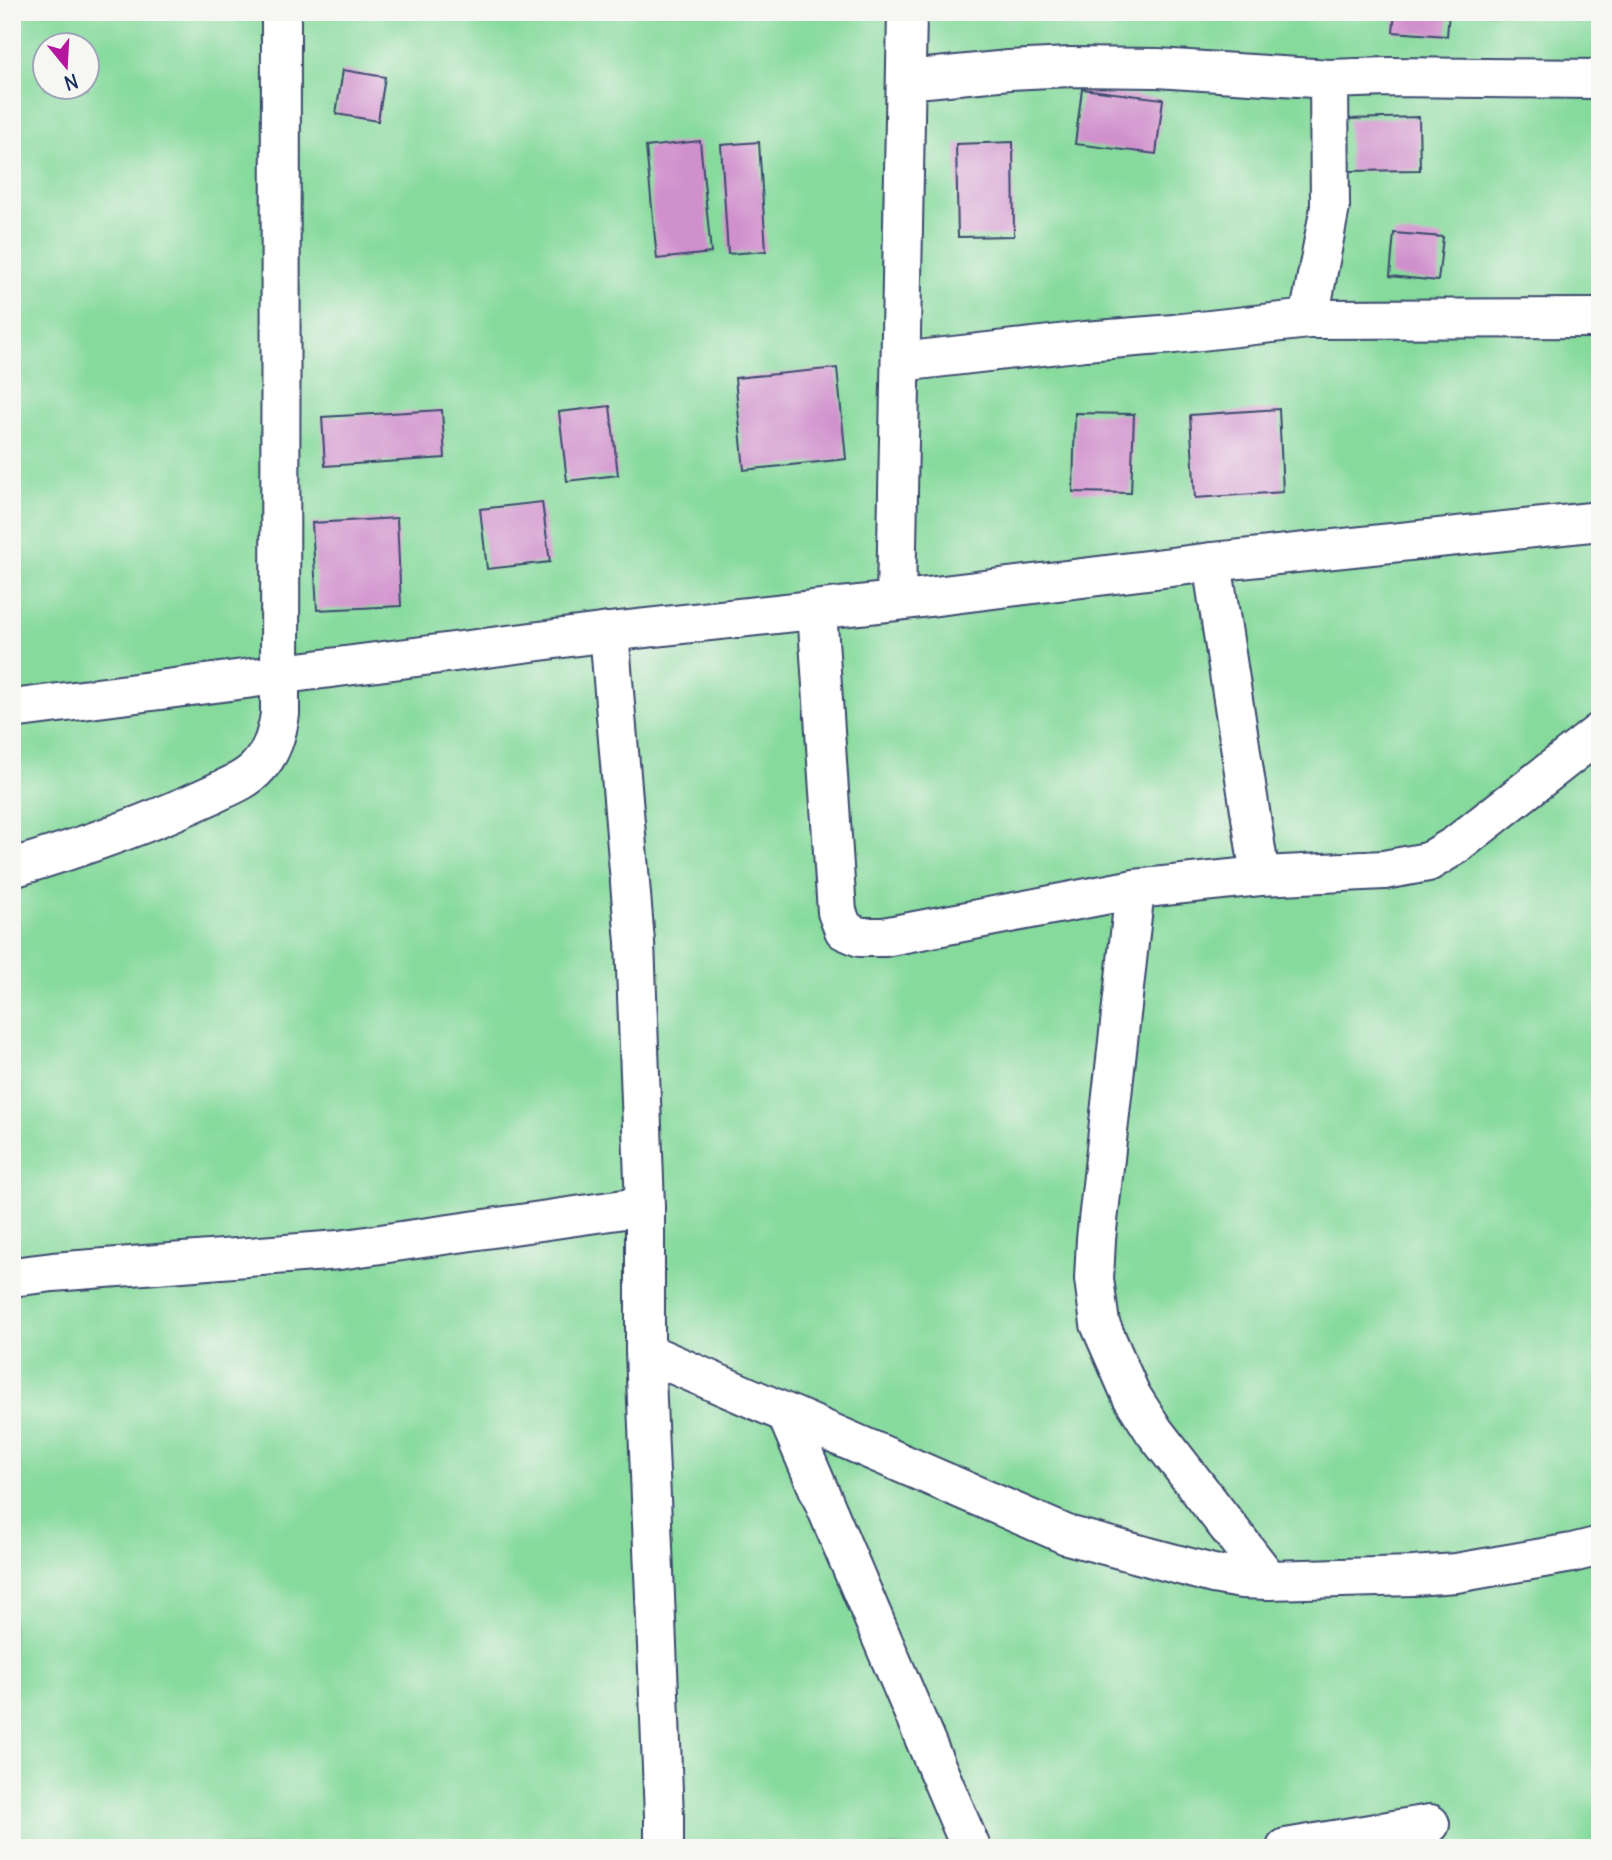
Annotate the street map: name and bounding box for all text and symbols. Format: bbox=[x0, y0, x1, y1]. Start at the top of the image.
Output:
north arrow bbox=[32, 32, 102, 102]
text: N bbox=[61, 69, 81, 96]

